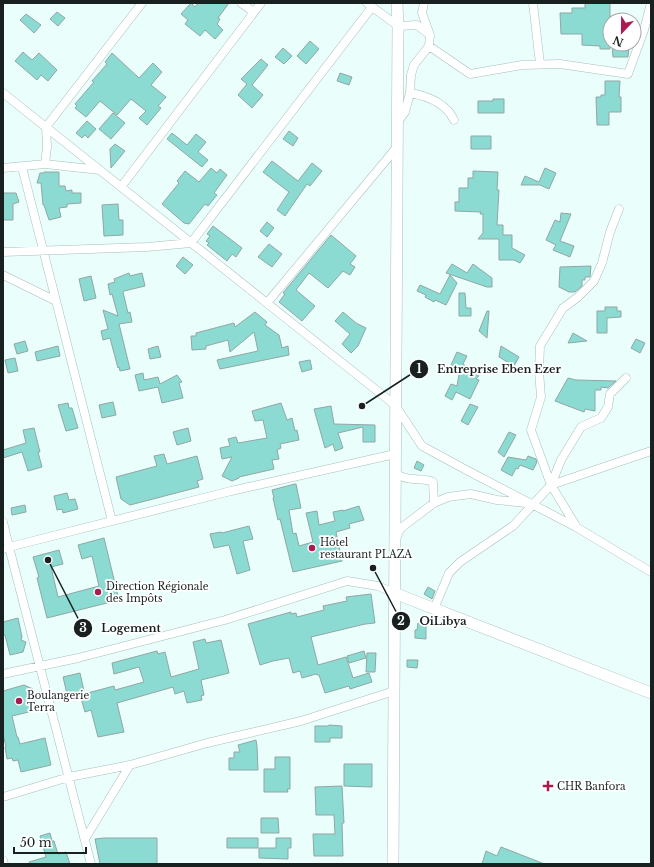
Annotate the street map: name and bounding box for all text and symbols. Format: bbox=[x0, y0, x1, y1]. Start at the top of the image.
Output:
north arrow bbox=[602, 12, 642, 52]
text: N bbox=[610, 33, 626, 50]
callout: Entreprise Eben Ezer bbox=[409, 357, 569, 380]
text: 1 bbox=[416, 361, 422, 376]
text: Entreprise Eben Ezer bbox=[437, 362, 561, 376]
place label: Hôtel restaurant PLAZA bbox=[320, 536, 412, 561]
marker: Hôtel restaurant PLAZA bbox=[307, 543, 317, 553]
place label: Direction Régionale des Impôts bbox=[106, 580, 209, 605]
marker: Direction Régionale des Impôts bbox=[93, 587, 103, 597]
callout: OiLibya bbox=[391, 610, 474, 633]
text: 2 bbox=[397, 613, 405, 628]
text: OiLibya bbox=[419, 614, 467, 628]
callout: Logement bbox=[73, 616, 168, 639]
text: 3 bbox=[79, 620, 87, 635]
text: Logement bbox=[101, 621, 162, 635]
place label: Boulangerie Terra bbox=[27, 689, 89, 714]
marker: Boulangerie Terra bbox=[14, 696, 24, 706]
marker: CHR Banfora bbox=[542, 780, 554, 792]
place label: CHR Banfora bbox=[557, 780, 626, 793]
scale bar bbox=[14, 829, 86, 855]
text: 50 m bbox=[20, 835, 52, 850]

